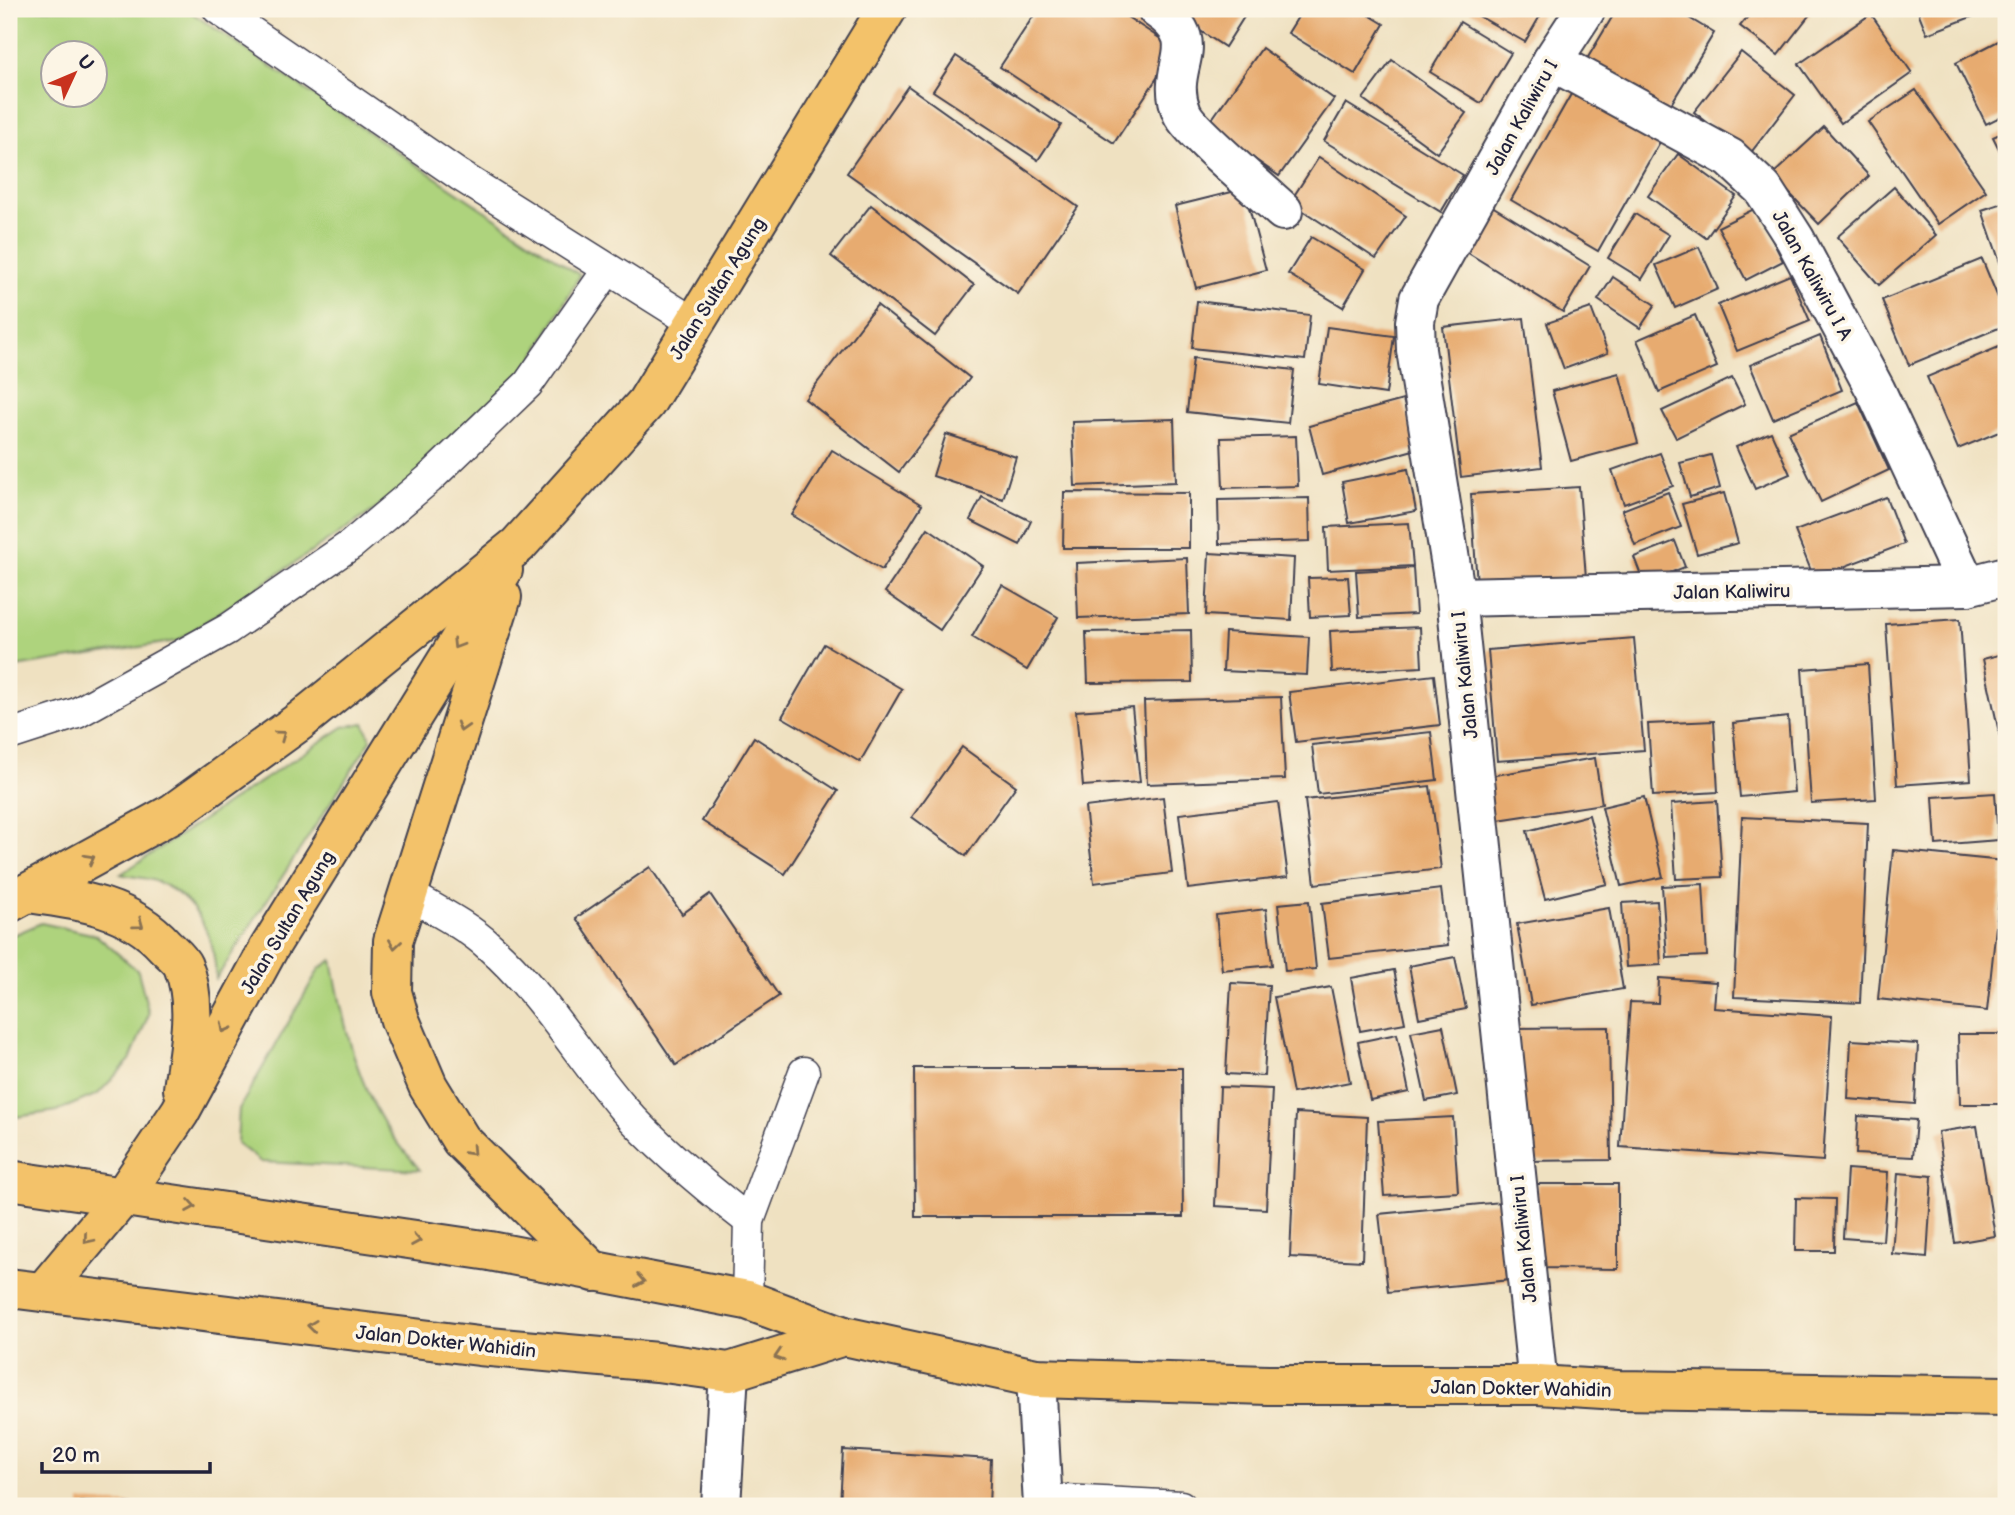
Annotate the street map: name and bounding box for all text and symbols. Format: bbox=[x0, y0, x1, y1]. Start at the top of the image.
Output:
north arrow bbox=[38, 38, 108, 108]
text: U bbox=[72, 50, 98, 76]
street label: Jalan Kaliwiru I bbox=[1481, 56, 1563, 179]
street label: Jalan Kaliwiru I A bbox=[1767, 207, 1857, 345]
street label: Jalan Sultan Agung bbox=[665, 213, 771, 364]
street label: Jalan Kaliwiru bbox=[1673, 580, 1791, 605]
street label: Jalan Kaliwiru I bbox=[1447, 610, 1484, 740]
one-way arrow bbox=[452, 637, 465, 650]
one-way arrow bbox=[455, 721, 470, 733]
one-way arrow bbox=[273, 731, 285, 743]
street label: Jalan Sultan Agung bbox=[236, 847, 340, 999]
one-way arrow bbox=[83, 854, 95, 867]
one-way arrow bbox=[131, 916, 144, 928]
one-way arrow bbox=[387, 938, 402, 950]
one-way arrow bbox=[220, 1021, 233, 1033]
one-way arrow bbox=[463, 1143, 476, 1156]
street label: Jalan Kaliwiru I bbox=[1506, 1174, 1543, 1304]
one-way arrow bbox=[185, 1198, 197, 1213]
one-way arrow bbox=[84, 1230, 96, 1243]
one-way arrow bbox=[410, 1232, 422, 1247]
one-way arrow bbox=[634, 1273, 646, 1288]
one-way arrow bbox=[306, 1319, 317, 1334]
street label: Jalan Dokter Wahidin bbox=[355, 1322, 537, 1363]
one-way arrow bbox=[773, 1348, 785, 1363]
street label: Jalan Dokter Wahidin bbox=[1430, 1376, 1612, 1403]
scale bar bbox=[42, 1431, 210, 1475]
text: 20 m bbox=[52, 1443, 100, 1468]

